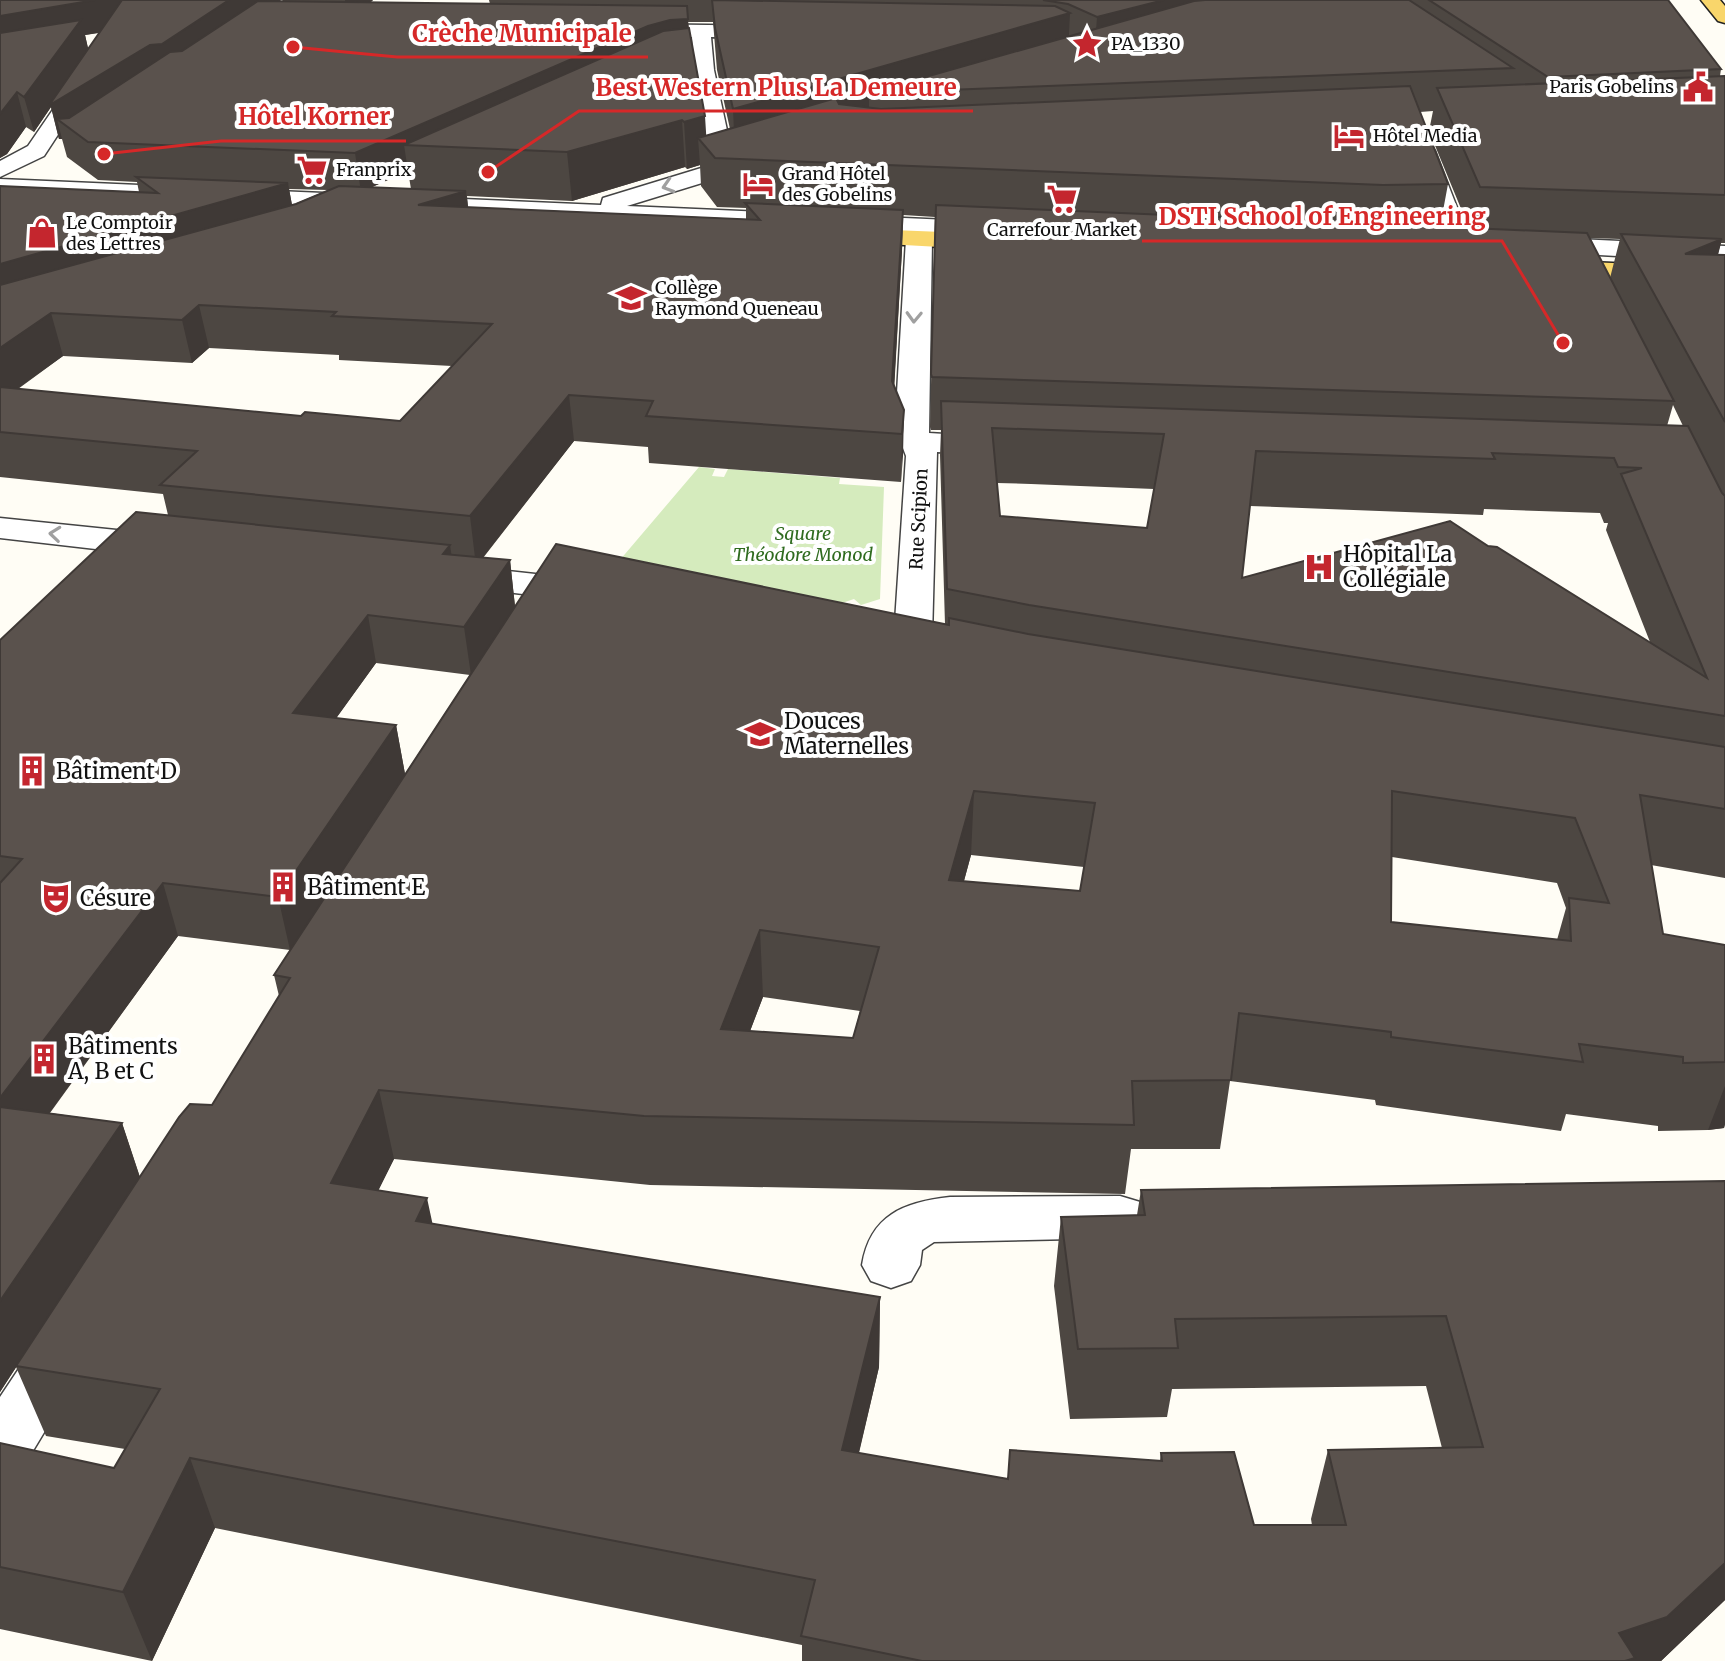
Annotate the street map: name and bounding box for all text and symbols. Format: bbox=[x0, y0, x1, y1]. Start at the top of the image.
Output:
callout: Crèche Municipale bbox=[397, 9, 648, 57]
text: Crèche Municipale bbox=[412, 18, 632, 49]
place icon: PA_1330 bbox=[1070, 27, 1104, 61]
place label: PA_1330 bbox=[1111, 32, 1181, 55]
callout: Best Western Plus La Demeure bbox=[579, 63, 973, 111]
public building icon: Paris Gobelins bbox=[1681, 70, 1715, 104]
text: Best Western Plus La Demeure bbox=[595, 72, 957, 103]
place label: Paris Gobelins bbox=[1549, 75, 1674, 98]
callout: Hôtel Korner bbox=[221, 93, 406, 141]
text: Hôtel Korner bbox=[238, 101, 390, 132]
hotel icon: Hôtel Media bbox=[1332, 119, 1366, 153]
place label: Hôtel Media bbox=[1373, 124, 1478, 147]
supermarket icon: Franprix bbox=[295, 153, 329, 187]
place label: Franprix bbox=[336, 158, 412, 181]
place label: Grand Hôtel des Gobelins bbox=[782, 162, 893, 206]
hotel icon: Grand Hôtel des Gobelins bbox=[741, 167, 775, 201]
one-way arrow bbox=[662, 177, 676, 193]
supermarket icon: Carrefour Market bbox=[1045, 182, 1079, 216]
callout: DSTI School of Engineering bbox=[1142, 193, 1502, 241]
text: DSTI School of Engineering bbox=[1158, 201, 1486, 232]
place label: Le Comptoir des Lettres bbox=[66, 211, 173, 255]
shop icon: Le Comptoir des Lettres bbox=[25, 216, 59, 250]
place label: Carrefour Market bbox=[987, 218, 1137, 241]
place label: Collège Raymond Queneau bbox=[655, 276, 819, 320]
school or university icon: Collège Raymond Queneau bbox=[614, 281, 648, 315]
one-way arrow bbox=[906, 311, 923, 324]
street label: Rue Scipion bbox=[904, 467, 933, 570]
park label: Square Théodore Monod bbox=[733, 522, 873, 566]
one-way arrow bbox=[49, 526, 62, 543]
place label: Hôpital La Collégiale bbox=[1343, 540, 1453, 593]
hospital icon: Hôpital La Collégiale bbox=[1302, 550, 1336, 584]
place label: Douces Maternelles bbox=[784, 707, 909, 760]
school or university icon: Douces Maternelles bbox=[743, 717, 777, 751]
building icon: Bâtiment D bbox=[15, 754, 49, 788]
place label: Bâtiment D bbox=[56, 757, 177, 785]
building icon: Bâtiment E bbox=[266, 870, 300, 904]
place label: Bâtiment E bbox=[307, 873, 425, 901]
theatre icon: Césure bbox=[39, 881, 73, 915]
place label: Césure bbox=[80, 884, 151, 912]
place label: Bâtiments A, B et C bbox=[67, 1032, 178, 1085]
building icon: Bâtiments A, B et C bbox=[27, 1042, 61, 1076]

